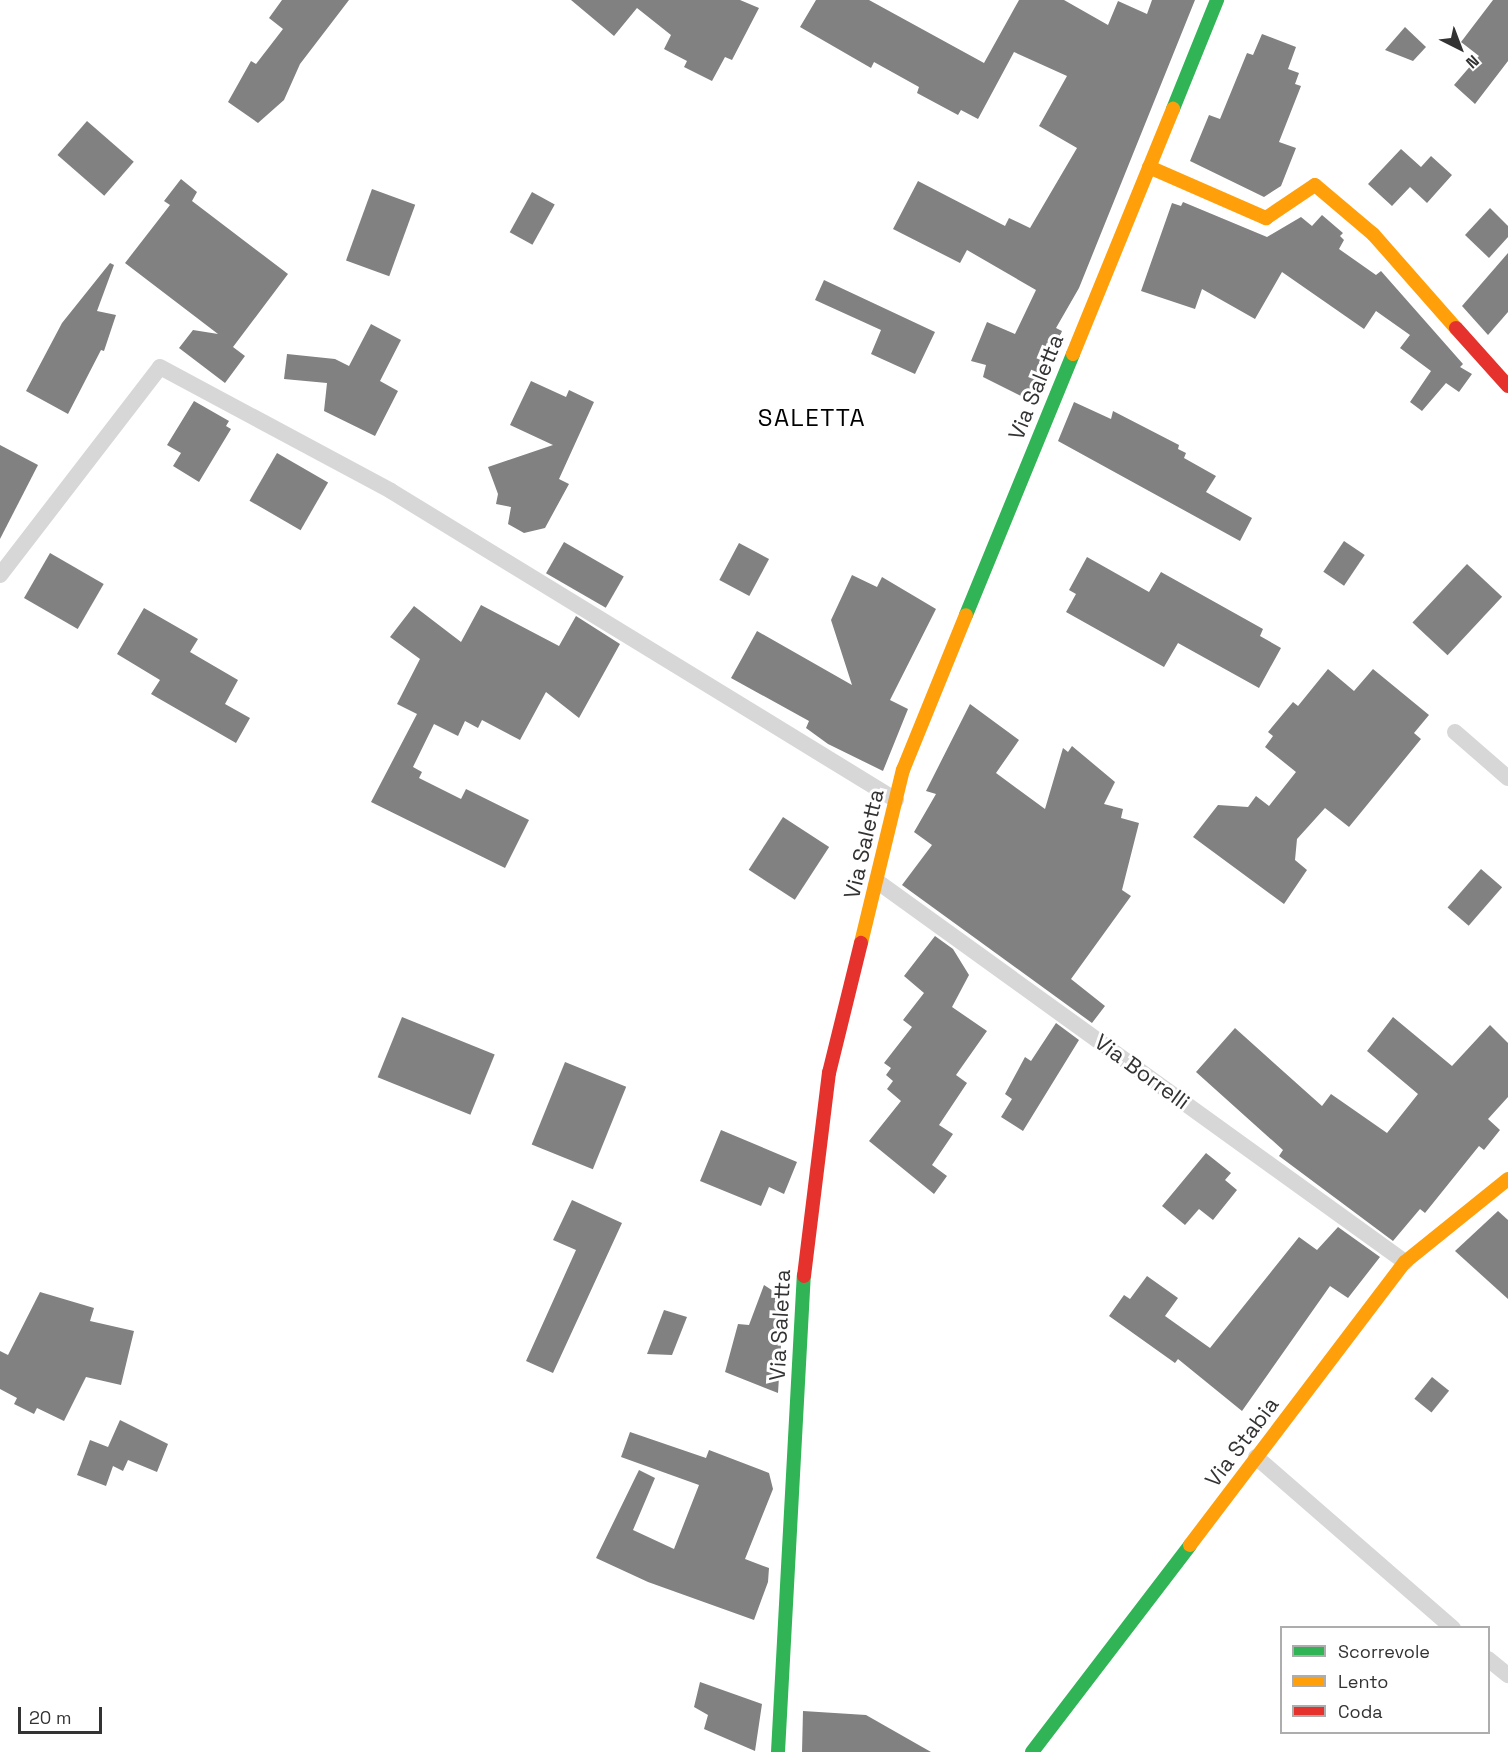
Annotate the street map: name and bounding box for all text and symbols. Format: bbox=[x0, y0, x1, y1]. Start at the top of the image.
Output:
north arrow bbox=[1430, 18, 1490, 78]
text: N bbox=[1461, 50, 1483, 73]
street label: Via Saletta bbox=[1003, 330, 1069, 444]
district label: SALETTA bbox=[758, 404, 866, 432]
street label: Via Saletta bbox=[839, 787, 889, 901]
street label: Via Borrelli bbox=[1089, 1029, 1195, 1115]
street label: Via Saletta bbox=[764, 1269, 796, 1381]
street label: Via Stabia bbox=[1200, 1392, 1284, 1492]
legend bbox=[1280, 1626, 1490, 1734]
text: Scorrevole bbox=[1338, 1640, 1430, 1663]
text: Lento bbox=[1338, 1670, 1388, 1693]
scale bar bbox=[21, 1695, 105, 1733]
text: Coda bbox=[1338, 1700, 1383, 1723]
text: 20 m bbox=[29, 1706, 72, 1729]

